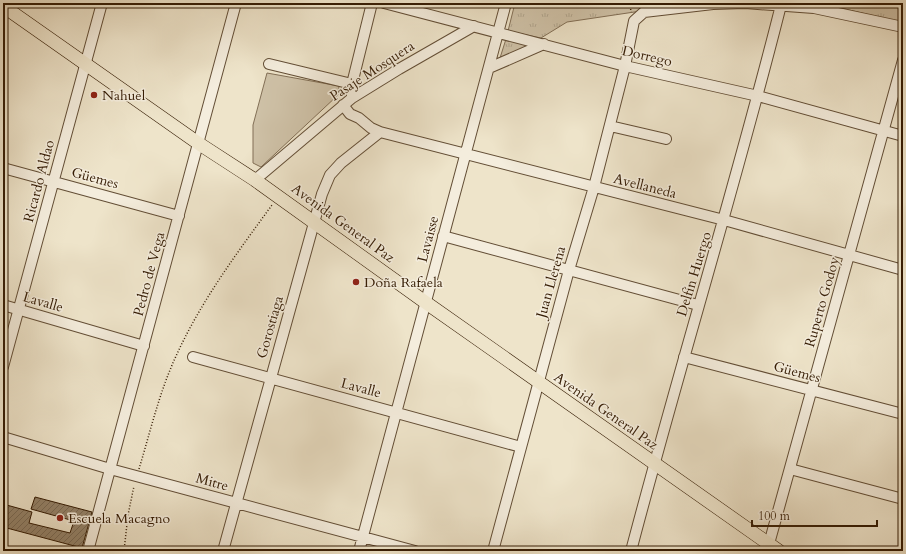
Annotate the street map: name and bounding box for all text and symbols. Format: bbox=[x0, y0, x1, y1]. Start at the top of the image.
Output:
street label: Pasaje Mosquera bbox=[326, 37, 418, 105]
street label: Dorrego bbox=[620, 41, 674, 71]
place label: Nahuel bbox=[102, 86, 146, 105]
marker: Nahuel bbox=[89, 90, 99, 100]
street label: Ricardo Aldao bbox=[19, 137, 59, 224]
street label: Güemes bbox=[69, 163, 121, 193]
street label: Avellaneda bbox=[611, 169, 679, 203]
street label: Avenida General Paz bbox=[288, 179, 399, 267]
street label: Lavaisse bbox=[413, 214, 443, 264]
street label: Delfín Huergo bbox=[672, 229, 716, 319]
street label: Pedro de Vega bbox=[129, 230, 169, 318]
street label: Juan Llerena bbox=[531, 244, 570, 322]
street label: Ruperto Godoy bbox=[800, 254, 844, 349]
place label: Doña Rafaela bbox=[364, 273, 443, 292]
marker: Doña Rafaela bbox=[351, 277, 361, 287]
street label: Lavalle bbox=[21, 287, 65, 317]
street label: Gorostiaga bbox=[252, 293, 288, 361]
street label: Güemes bbox=[771, 357, 823, 387]
street label: Avenida General Paz bbox=[550, 368, 663, 455]
street label: Lavalle bbox=[339, 373, 383, 403]
street label: Mitre bbox=[194, 469, 230, 495]
scale bar bbox=[752, 502, 877, 528]
text: 100 m bbox=[758, 508, 791, 524]
place label: Escuela Macagno bbox=[68, 509, 171, 528]
marker: Escuela Macagno bbox=[55, 513, 65, 523]

